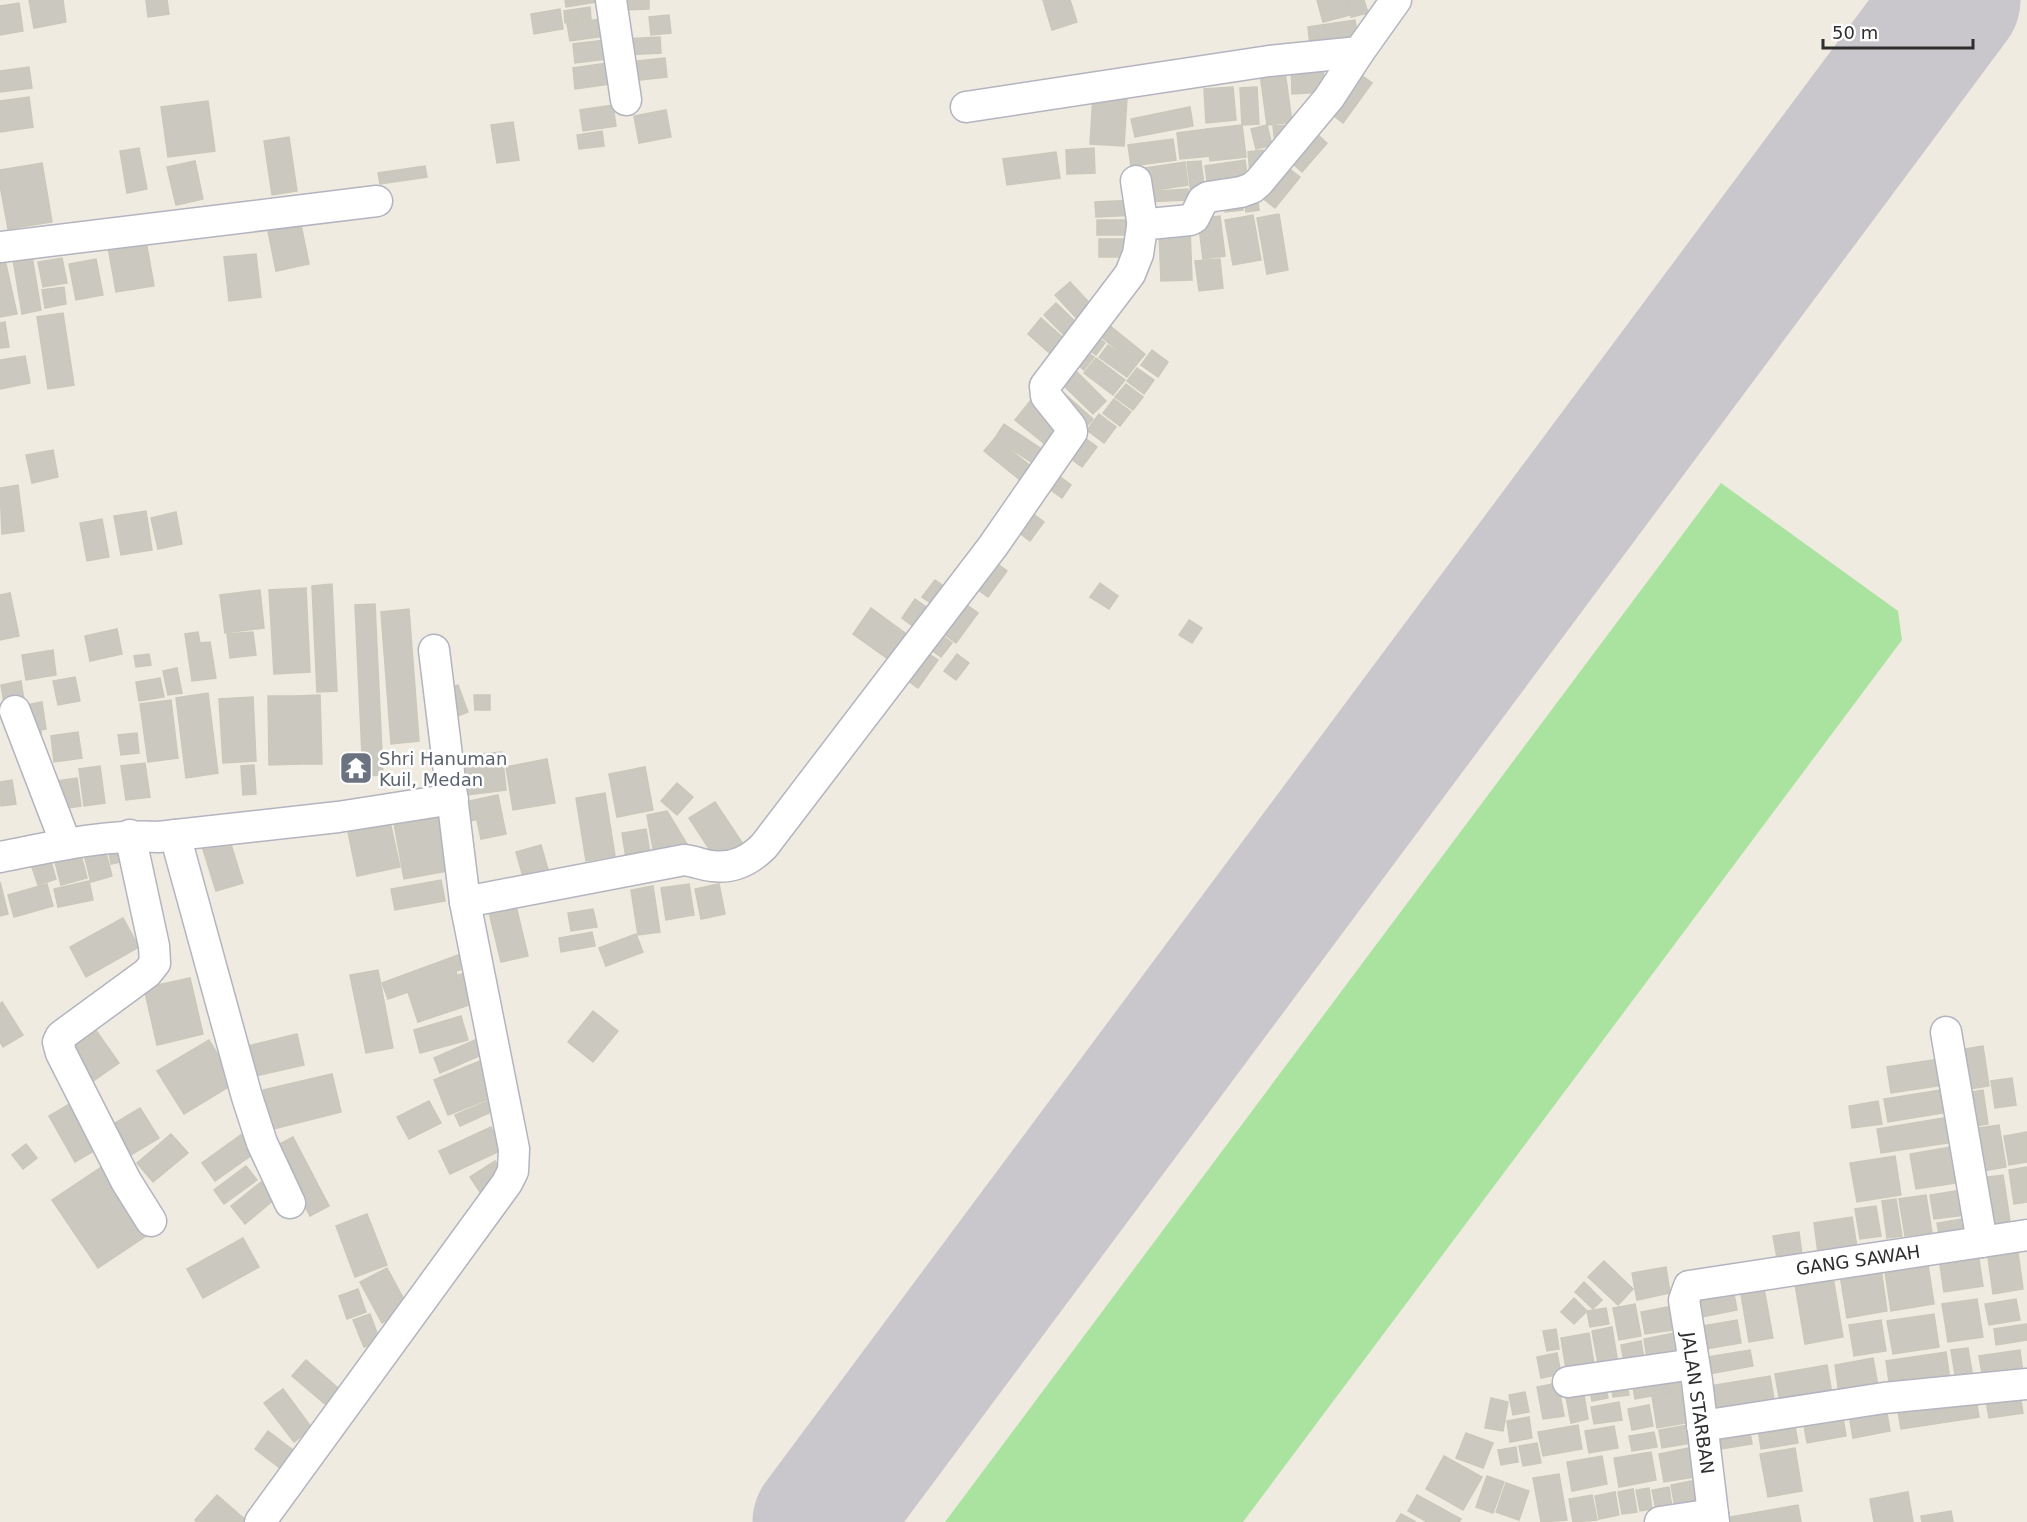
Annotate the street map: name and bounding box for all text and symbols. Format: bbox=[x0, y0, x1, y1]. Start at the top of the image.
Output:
scale bar bbox=[1823, 12, 1973, 50]
text: 50 m bbox=[1832, 22, 1878, 43]
place label: Shri Hanuman Kuil, Medan bbox=[379, 748, 507, 790]
temple icon: Shri Hanuman Kuil, Medan bbox=[338, 750, 374, 786]
street label: GANG SAWAH bbox=[1795, 1241, 1921, 1279]
street label: JALAN STARBAN bbox=[1677, 1330, 1718, 1475]

